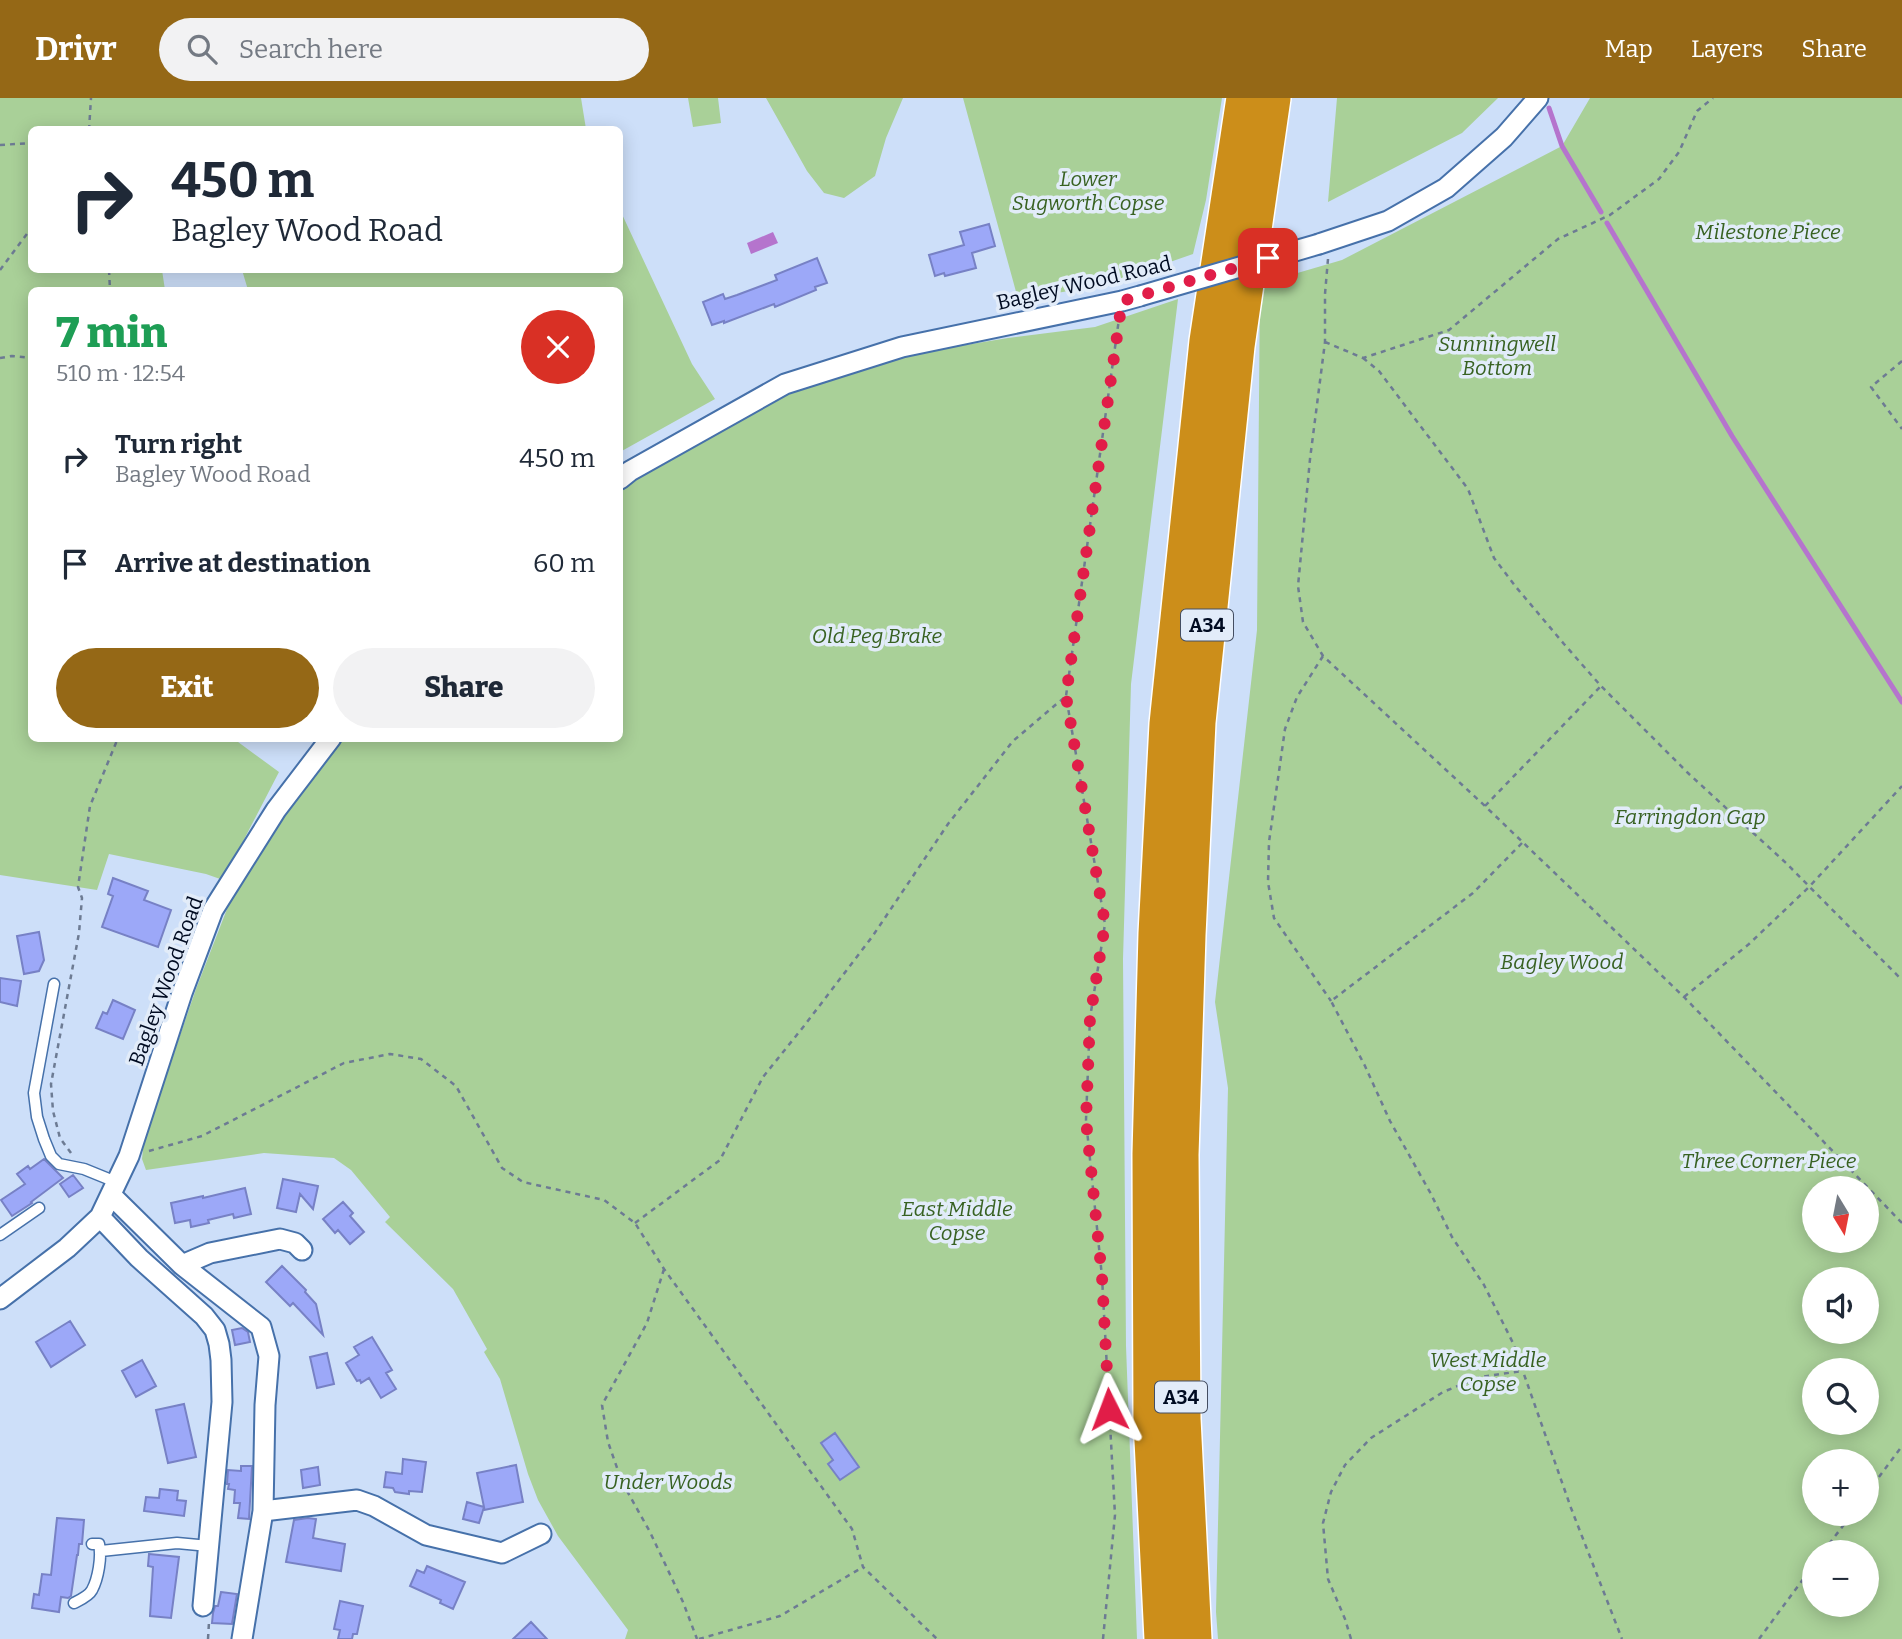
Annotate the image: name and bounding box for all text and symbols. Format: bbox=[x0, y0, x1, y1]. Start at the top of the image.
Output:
search box bbox=[159, 18, 649, 81]
text: Drivr bbox=[35, 29, 117, 69]
icon: search bbox=[183, 30, 221, 68]
text: Search here bbox=[239, 34, 383, 65]
text: Map bbox=[1605, 35, 1653, 63]
text: Layers bbox=[1691, 35, 1763, 63]
text: Share bbox=[1801, 35, 1867, 63]
text: 450 m bbox=[171, 151, 314, 210]
icon: right bbox=[56, 154, 147, 245]
park label: Lower Sugworth Copse bbox=[1012, 166, 1165, 216]
text: Bagley Wood Road bbox=[171, 211, 443, 249]
park label: Milestone Piece bbox=[1695, 219, 1841, 245]
pin bbox=[1238, 228, 1298, 288]
icon: arrive bbox=[1249, 239, 1287, 277]
street label: Bagley Wood Road bbox=[994, 250, 1174, 316]
text: 7 min bbox=[56, 308, 168, 358]
button: close bbox=[521, 310, 595, 384]
park label: Sunningwell Bottom bbox=[1438, 331, 1556, 381]
text: 510 m · 12:54 bbox=[56, 359, 185, 387]
text: Turn right bbox=[115, 429, 242, 460]
icon: right bbox=[56, 440, 94, 478]
text: 450 m bbox=[519, 443, 595, 474]
text: Bagley Wood Road bbox=[115, 460, 311, 488]
icon: arrive bbox=[56, 545, 94, 583]
text: Arrive at destination bbox=[115, 548, 370, 579]
text: 60 m bbox=[533, 548, 595, 579]
road number: A34 bbox=[1181, 610, 1233, 640]
park label: Old Peg Brake bbox=[812, 623, 943, 649]
button: Exit bbox=[56, 648, 319, 728]
button: Share bbox=[333, 648, 595, 728]
park label: Farringdon Gap bbox=[1614, 804, 1766, 830]
street label: Bagley Wood Road bbox=[123, 893, 209, 1069]
park label: Bagley Wood bbox=[1500, 949, 1624, 975]
park label: Three Corner Piece bbox=[1682, 1148, 1857, 1174]
north arrow bbox=[1802, 1176, 1880, 1253]
map controls bbox=[1802, 1176, 1879, 1617]
park label: East Middle Copse bbox=[901, 1196, 1013, 1246]
button: sound bbox=[1802, 1267, 1879, 1344]
park label: West Middle Copse bbox=[1430, 1347, 1547, 1397]
button: search bbox=[1802, 1358, 1879, 1435]
position arrow bbox=[1072, 1372, 1146, 1446]
road number: A34 bbox=[1155, 1382, 1207, 1413]
button: + bbox=[1802, 1449, 1879, 1526]
park label: Under Woods bbox=[604, 1469, 732, 1495]
button: − bbox=[1802, 1540, 1879, 1617]

